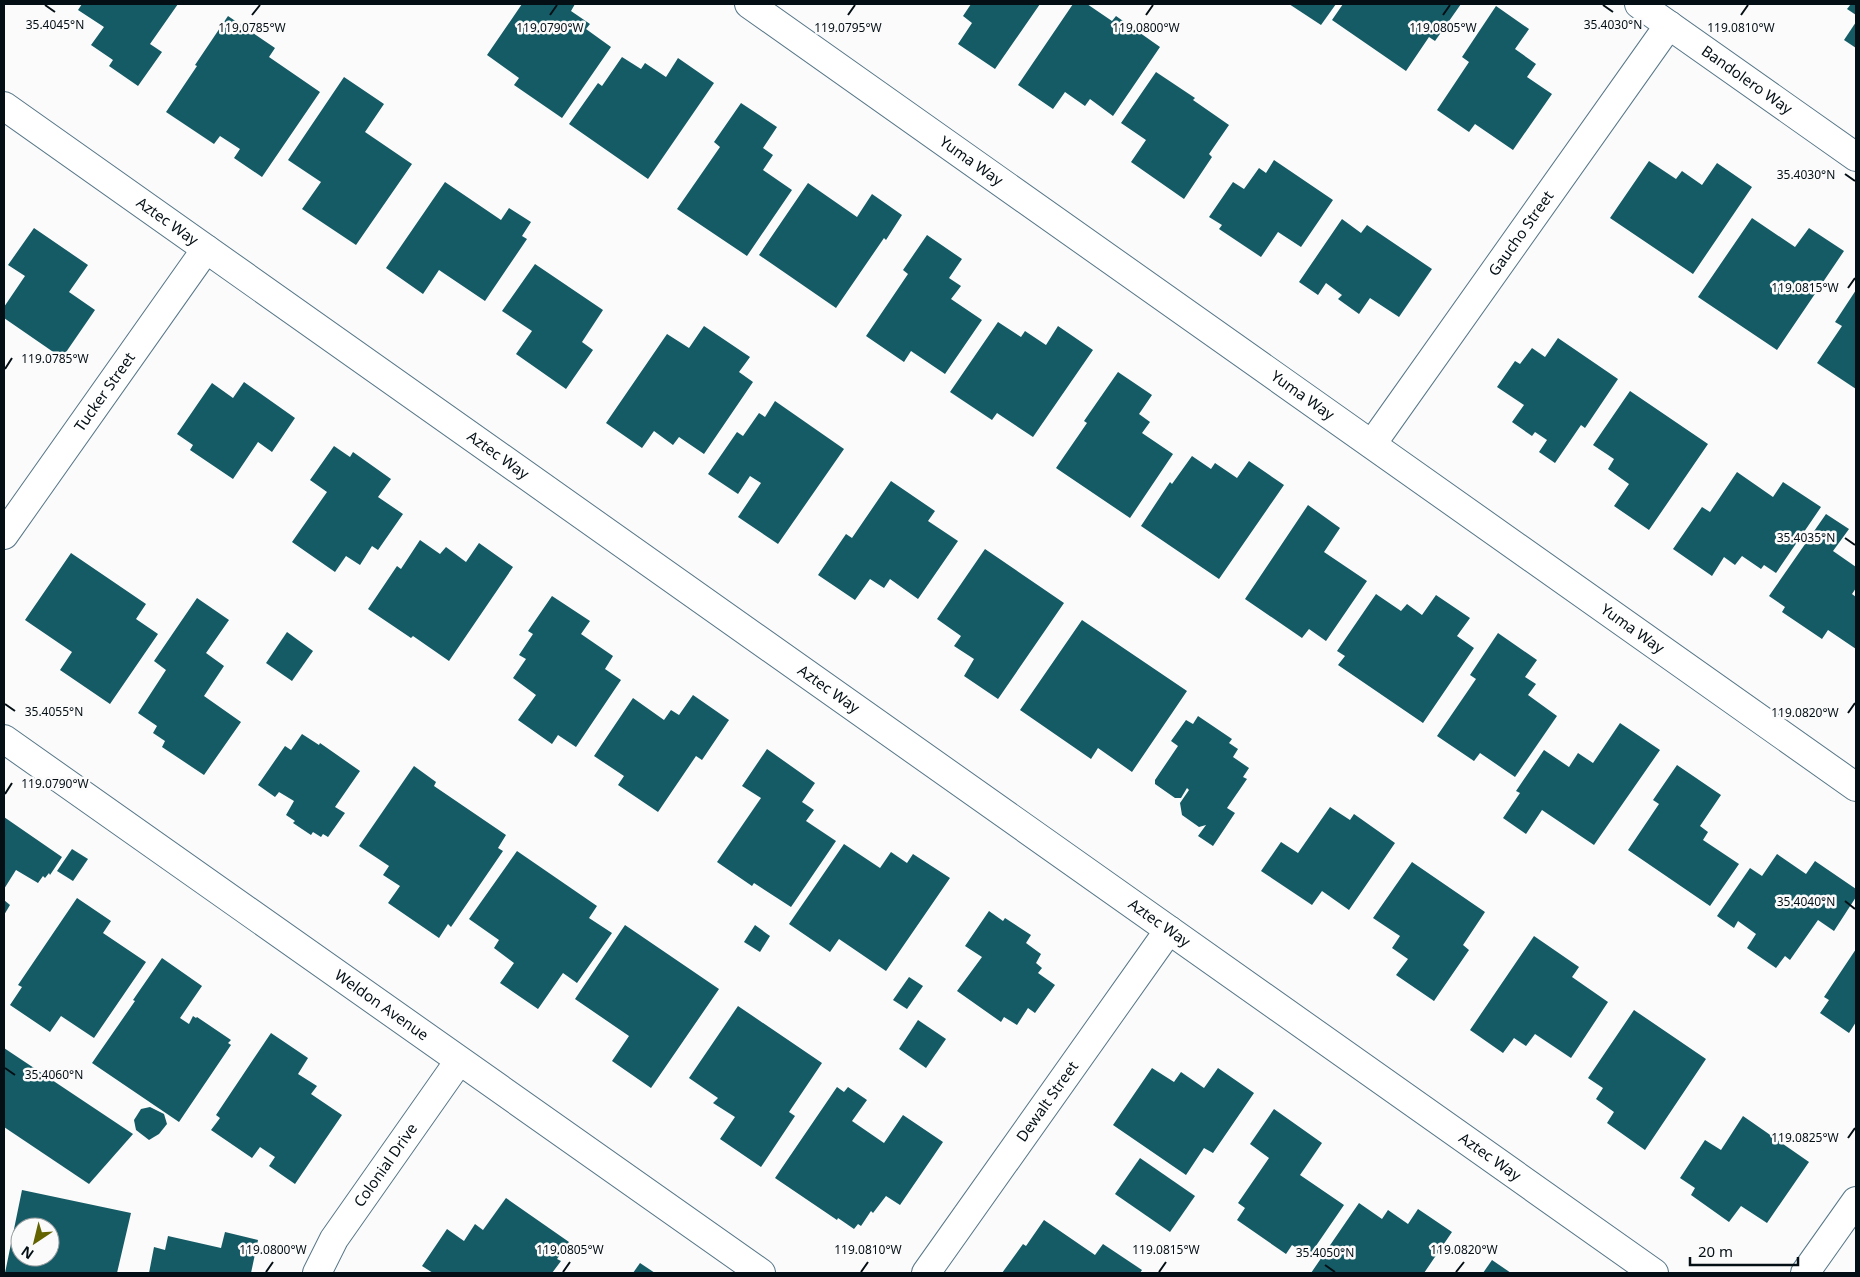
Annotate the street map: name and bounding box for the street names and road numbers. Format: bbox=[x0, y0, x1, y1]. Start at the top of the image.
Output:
street label: Bandolero Way bbox=[1698, 40, 1797, 118]
street label: Yuma Way bbox=[936, 131, 1008, 190]
street label: Gaucho Street bbox=[1483, 186, 1558, 280]
street label: Aztec Way bbox=[133, 192, 203, 250]
street label: Tucker Street bbox=[69, 347, 139, 435]
street label: Yuma Way bbox=[1267, 365, 1339, 424]
street label: Aztec Way bbox=[464, 426, 534, 484]
street label: Yuma Way bbox=[1597, 599, 1669, 658]
street label: Aztec Way bbox=[794, 660, 864, 717]
street label: Aztec Way bbox=[1125, 893, 1195, 951]
street label: Weldon Avenue bbox=[331, 965, 433, 1044]
street label: Dewalt Street bbox=[1011, 1056, 1082, 1145]
street label: Colonial Drive bbox=[349, 1119, 421, 1211]
street label: Aztec Way bbox=[1456, 1127, 1526, 1185]

